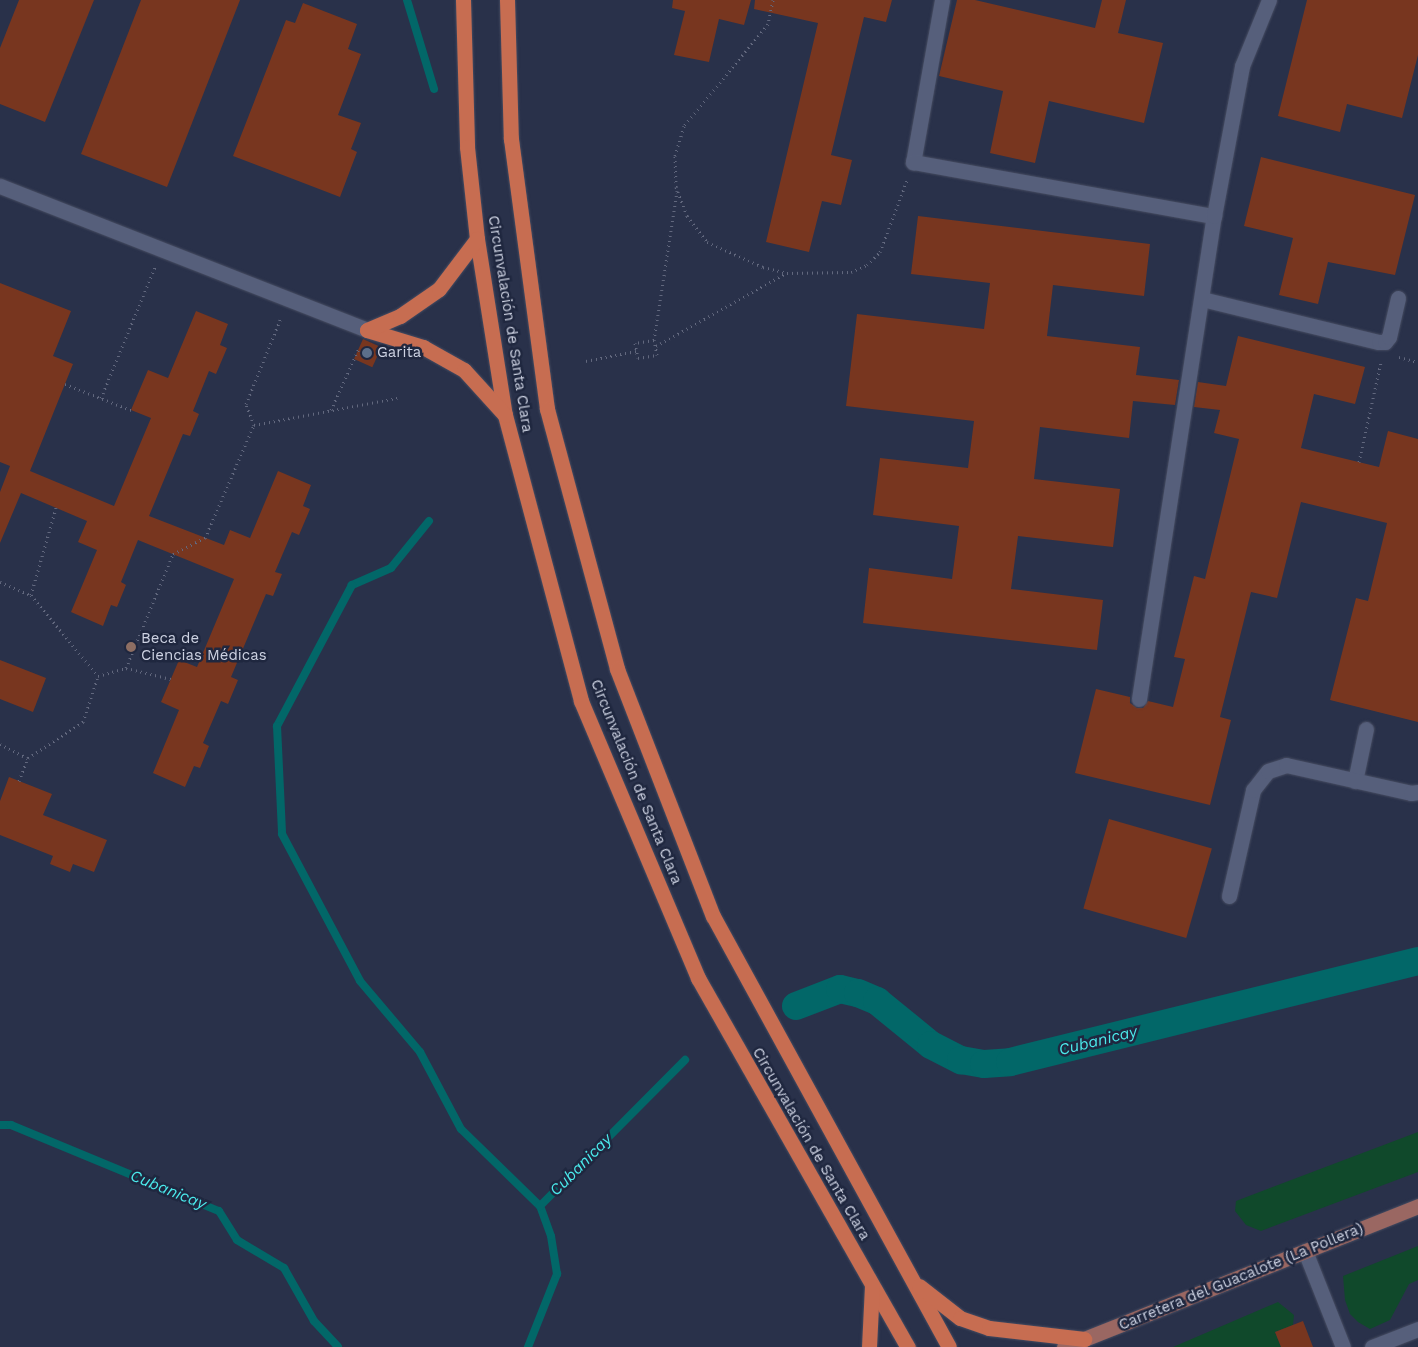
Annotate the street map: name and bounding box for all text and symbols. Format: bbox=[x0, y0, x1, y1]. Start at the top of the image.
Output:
street label: Circunvalación de Santa Clara bbox=[484, 214, 536, 434]
place label: Garita bbox=[377, 344, 421, 362]
marker: Garita bbox=[361, 347, 373, 359]
place label: Beca de Ciencias Médicas bbox=[141, 629, 267, 664]
marker: Beca de Ciencias Médicas bbox=[125, 641, 137, 653]
street label: Circunvalación de Santa Clara bbox=[586, 677, 686, 887]
water label: Cubanicay bbox=[1057, 1022, 1139, 1060]
street label: Circunvalación de Santa Clara bbox=[748, 1044, 874, 1244]
water label: Cubanicay bbox=[546, 1130, 616, 1200]
water label: Cubanicay bbox=[127, 1166, 209, 1214]
street label: Carretera del Guacalote (La Pollera) bbox=[1116, 1219, 1366, 1335]

